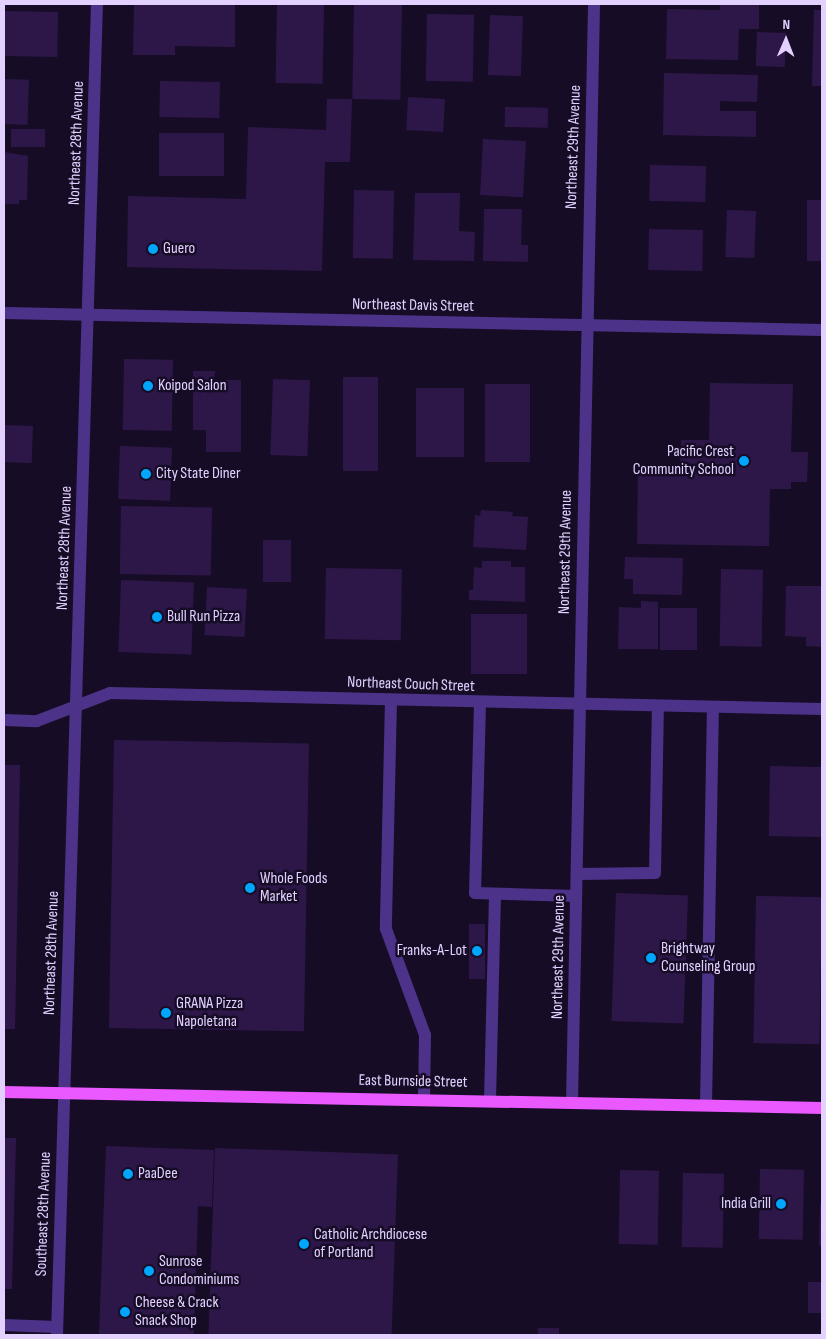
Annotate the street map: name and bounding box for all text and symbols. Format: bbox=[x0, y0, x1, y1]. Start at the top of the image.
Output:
north arrow bbox=[761, 15, 811, 65]
text: N bbox=[782, 16, 790, 33]
street label: Northeast 28th Avenue bbox=[65, 81, 89, 205]
street label: Northeast 29th Avenue bbox=[562, 85, 586, 209]
place label: Guero bbox=[163, 239, 195, 259]
marker: Guero bbox=[147, 243, 159, 255]
street label: Northeast Davis Street bbox=[352, 295, 474, 317]
place label: Koipod Salon bbox=[158, 376, 227, 396]
marker: Koipod Salon bbox=[142, 380, 154, 392]
place label: Pacific Crest Community School bbox=[633, 442, 734, 480]
marker: Pacific Crest Community School bbox=[738, 455, 750, 467]
place label: City State Diner bbox=[156, 464, 241, 484]
marker: City State Diner bbox=[140, 468, 152, 480]
street label: Northeast 28th Avenue bbox=[53, 486, 77, 610]
street label: Northeast 29th Avenue bbox=[555, 490, 577, 614]
place label: Bull Run Pizza bbox=[167, 607, 240, 627]
marker: Bull Run Pizza bbox=[151, 611, 163, 623]
street label: Northeast Couch Street bbox=[347, 673, 475, 697]
place label: Whole Foods Market bbox=[260, 869, 327, 907]
marker: Whole Foods Market bbox=[244, 882, 256, 894]
street label: Northeast 28th Avenue bbox=[40, 891, 64, 1015]
street label: Northeast 29th Avenue bbox=[548, 895, 570, 1019]
place label: Brightway Counseling Group bbox=[661, 939, 755, 977]
place label: Franks-A-Lot bbox=[397, 941, 467, 961]
marker: Franks-A-Lot bbox=[471, 945, 483, 957]
marker: Brightway Counseling Group bbox=[645, 952, 657, 964]
place label: GRANA Pizza Napoletana bbox=[176, 994, 243, 1032]
marker: GRANA Pizza Napoletana bbox=[160, 1007, 172, 1019]
street label: East Burnside Street bbox=[358, 1071, 468, 1093]
street label: Southeast 28th Avenue bbox=[32, 1151, 56, 1277]
place label: PaaDee bbox=[138, 1164, 178, 1184]
marker: PaaDee bbox=[122, 1168, 134, 1180]
place label: India Grill bbox=[721, 1194, 771, 1214]
marker: India Grill bbox=[775, 1198, 787, 1210]
place label: Catholic Archdiocese of Portland bbox=[314, 1225, 427, 1263]
marker: Catholic Archdiocese of Portland bbox=[298, 1238, 310, 1250]
place label: Sunrose Condominiums bbox=[159, 1252, 239, 1290]
marker: Sunrose Condominiums bbox=[143, 1265, 155, 1277]
place label: Cheese & Crack Snack Shop bbox=[135, 1293, 219, 1331]
marker: Cheese & Crack Snack Shop bbox=[119, 1306, 131, 1318]

